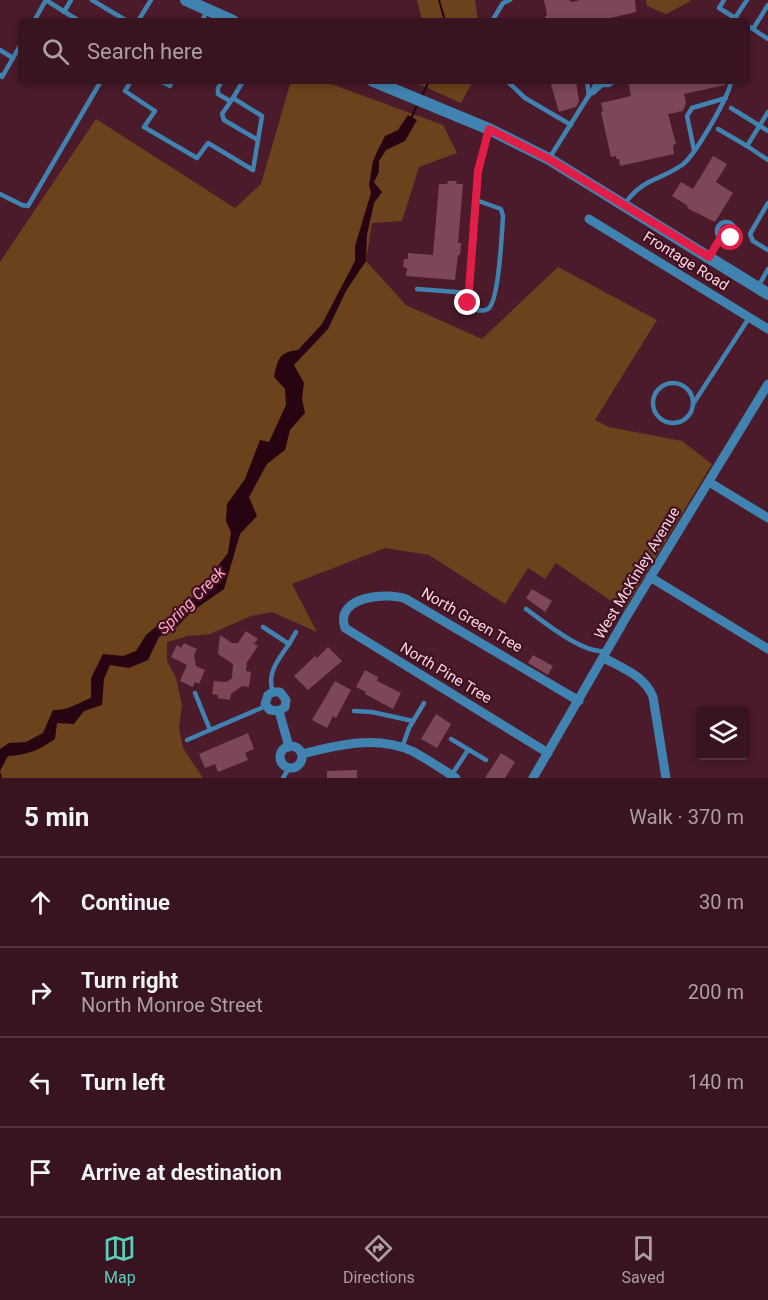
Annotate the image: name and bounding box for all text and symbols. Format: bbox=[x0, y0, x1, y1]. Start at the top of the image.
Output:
search box bbox=[18, 18, 750, 84]
icon: search bbox=[39, 35, 72, 68]
text: Search here bbox=[87, 39, 203, 64]
route start bbox=[717, 224, 743, 250]
street label: Frontage Road bbox=[640, 228, 732, 294]
route end bbox=[454, 289, 480, 315]
street label: West McKinley Avenue bbox=[590, 504, 684, 642]
water label: Spring Creek bbox=[154, 562, 230, 638]
street label: North Green Tree bbox=[418, 584, 526, 656]
street label: North Pine Tree bbox=[397, 639, 495, 707]
map controls bbox=[696, 706, 750, 760]
button: layers bbox=[696, 706, 750, 760]
text: 5 min bbox=[24, 802, 89, 832]
text: Walk · 370 m bbox=[629, 805, 744, 829]
icon: ahead bbox=[24, 886, 57, 919]
text: Continue bbox=[81, 890, 170, 915]
text: 30 m bbox=[699, 890, 744, 914]
text: Turn right bbox=[81, 968, 178, 993]
icon: right bbox=[24, 976, 57, 1009]
text: 200 m bbox=[688, 980, 744, 1004]
text: North Monroe Street bbox=[81, 993, 263, 1017]
icon: left bbox=[24, 1066, 57, 1099]
text: Turn left bbox=[81, 1070, 165, 1095]
text: 140 m bbox=[688, 1070, 744, 1094]
icon: arrive bbox=[24, 1156, 57, 1189]
text: Arrive at destination bbox=[81, 1160, 282, 1185]
tab: Map bbox=[103, 1232, 136, 1287]
tab: Directions bbox=[343, 1232, 415, 1287]
tab: Saved bbox=[621, 1232, 665, 1287]

